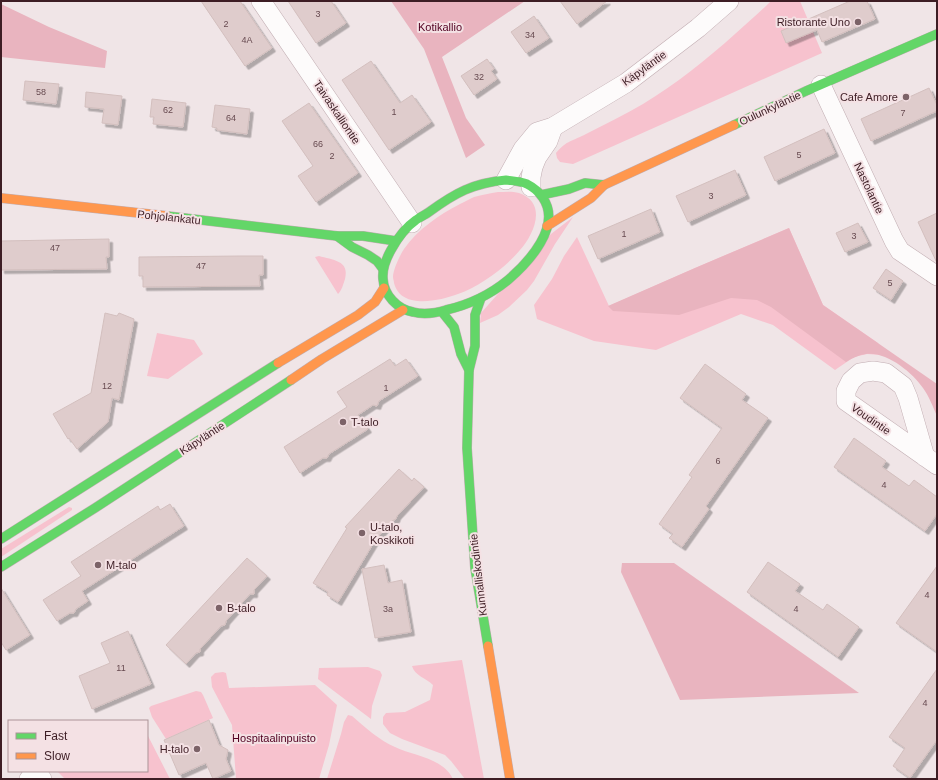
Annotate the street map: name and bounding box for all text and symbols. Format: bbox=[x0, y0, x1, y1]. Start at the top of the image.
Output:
house number: 3 bbox=[315, 9, 321, 19]
place label: Ristorante Uno bbox=[777, 16, 850, 28]
marker: Ristorante Uno bbox=[853, 17, 863, 27]
house number: 2 bbox=[223, 19, 229, 29]
park label: Kotikallio bbox=[418, 21, 462, 33]
house number: 34 bbox=[525, 30, 535, 40]
house number: 4A bbox=[241, 35, 253, 45]
street label: Käpyläntie bbox=[620, 48, 668, 88]
house number: 32 bbox=[474, 72, 484, 82]
street label: Taivaskalliontie bbox=[311, 78, 363, 146]
house number: 58 bbox=[36, 87, 46, 97]
street label: Oulunkyläntie bbox=[737, 88, 803, 128]
place label: Cafe Amore bbox=[840, 91, 898, 103]
marker: Cafe Amore bbox=[901, 92, 911, 102]
house number: 62 bbox=[163, 105, 173, 115]
house number: 1 bbox=[391, 107, 397, 117]
house number: 7 bbox=[900, 108, 906, 118]
house number: 64 bbox=[226, 113, 236, 123]
house number: 66 bbox=[313, 139, 323, 149]
house number: 5 bbox=[796, 150, 802, 160]
house number: 2 bbox=[329, 151, 335, 161]
street label: Nastolantie bbox=[852, 161, 886, 215]
house number: 3 bbox=[708, 191, 714, 201]
street label: Pohjolankatu bbox=[137, 208, 201, 226]
house number: 1 bbox=[621, 229, 627, 239]
house number: 3 bbox=[851, 231, 857, 241]
house number: 47 bbox=[50, 243, 60, 253]
house number: 47 bbox=[196, 261, 206, 271]
house number: 5 bbox=[887, 278, 893, 288]
house number: 12 bbox=[102, 381, 112, 391]
house number: 1 bbox=[383, 383, 389, 393]
street label: Voudintie bbox=[849, 401, 893, 437]
place label: T-talo bbox=[351, 416, 379, 428]
marker: T-talo bbox=[338, 417, 348, 427]
street label: Käpyläntie bbox=[177, 419, 227, 457]
house number: 6 bbox=[715, 456, 721, 466]
house number: 4 bbox=[881, 480, 887, 490]
place label: U-talo, Koskikoti bbox=[370, 521, 414, 546]
marker: U-talo, Koskikoti bbox=[357, 528, 367, 538]
street label: Kunnalliskodintie bbox=[467, 533, 489, 617]
place label: M-talo bbox=[106, 559, 137, 571]
marker: M-talo bbox=[93, 560, 103, 570]
house number: 4 bbox=[924, 590, 930, 600]
place label: B-talo bbox=[227, 602, 256, 614]
marker: B-talo bbox=[214, 603, 224, 613]
house number: 3a bbox=[383, 604, 393, 614]
house number: 4 bbox=[793, 604, 799, 614]
house number: 11 bbox=[116, 663, 126, 673]
house number: 4 bbox=[922, 698, 928, 708]
legend bbox=[8, 720, 148, 772]
text: Fast bbox=[44, 729, 68, 743]
park label: Hospitaalinpuisto bbox=[232, 732, 316, 744]
place label: H-talo bbox=[160, 743, 189, 755]
marker: H-talo bbox=[192, 744, 202, 754]
text: Slow bbox=[44, 749, 70, 763]

